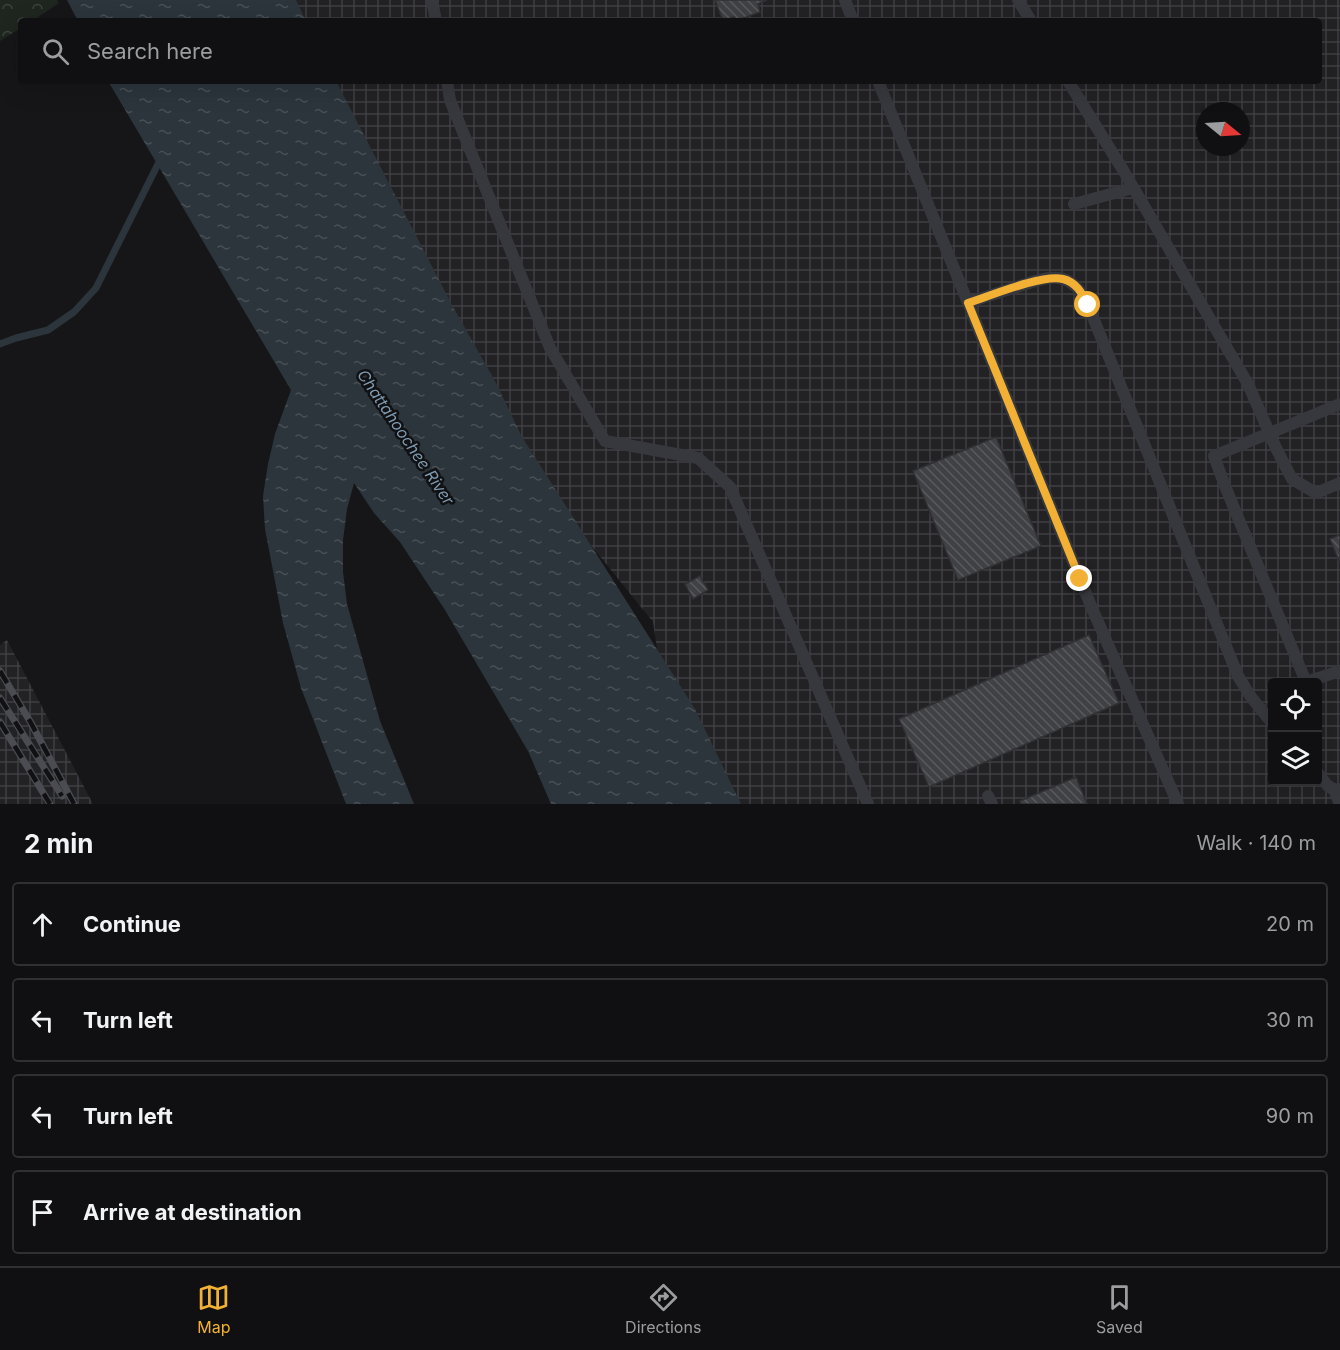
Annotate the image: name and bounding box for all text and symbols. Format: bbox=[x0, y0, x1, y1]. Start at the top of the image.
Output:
search box bbox=[18, 18, 1322, 84]
icon: search bbox=[39, 35, 72, 68]
text: Search here bbox=[87, 38, 213, 64]
north arrow bbox=[1196, 102, 1250, 156]
route start bbox=[1074, 291, 1100, 317]
water label: Chattahoochee River bbox=[353, 365, 459, 509]
route end bbox=[1066, 565, 1092, 591]
map controls bbox=[1268, 678, 1322, 786]
button: locate bbox=[1268, 678, 1322, 732]
button: layers bbox=[1268, 732, 1322, 786]
text: 2 min bbox=[24, 828, 94, 859]
text: Walk · 140 m bbox=[1196, 831, 1316, 855]
icon: ahead bbox=[26, 908, 59, 941]
text: Continue bbox=[83, 911, 181, 937]
text: 20 m bbox=[1266, 912, 1314, 936]
icon: left bbox=[26, 1004, 59, 1037]
text: Turn left bbox=[83, 1007, 173, 1033]
text: 30 m bbox=[1266, 1008, 1314, 1032]
icon: left bbox=[26, 1100, 59, 1133]
text: Turn left bbox=[83, 1103, 173, 1129]
text: 90 m bbox=[1266, 1104, 1314, 1128]
icon: arrive bbox=[26, 1196, 59, 1229]
text: Arrive at destination bbox=[83, 1199, 302, 1225]
tab: Map bbox=[197, 1281, 231, 1337]
tab: Directions bbox=[625, 1281, 701, 1337]
tab: Saved bbox=[1096, 1281, 1143, 1337]

